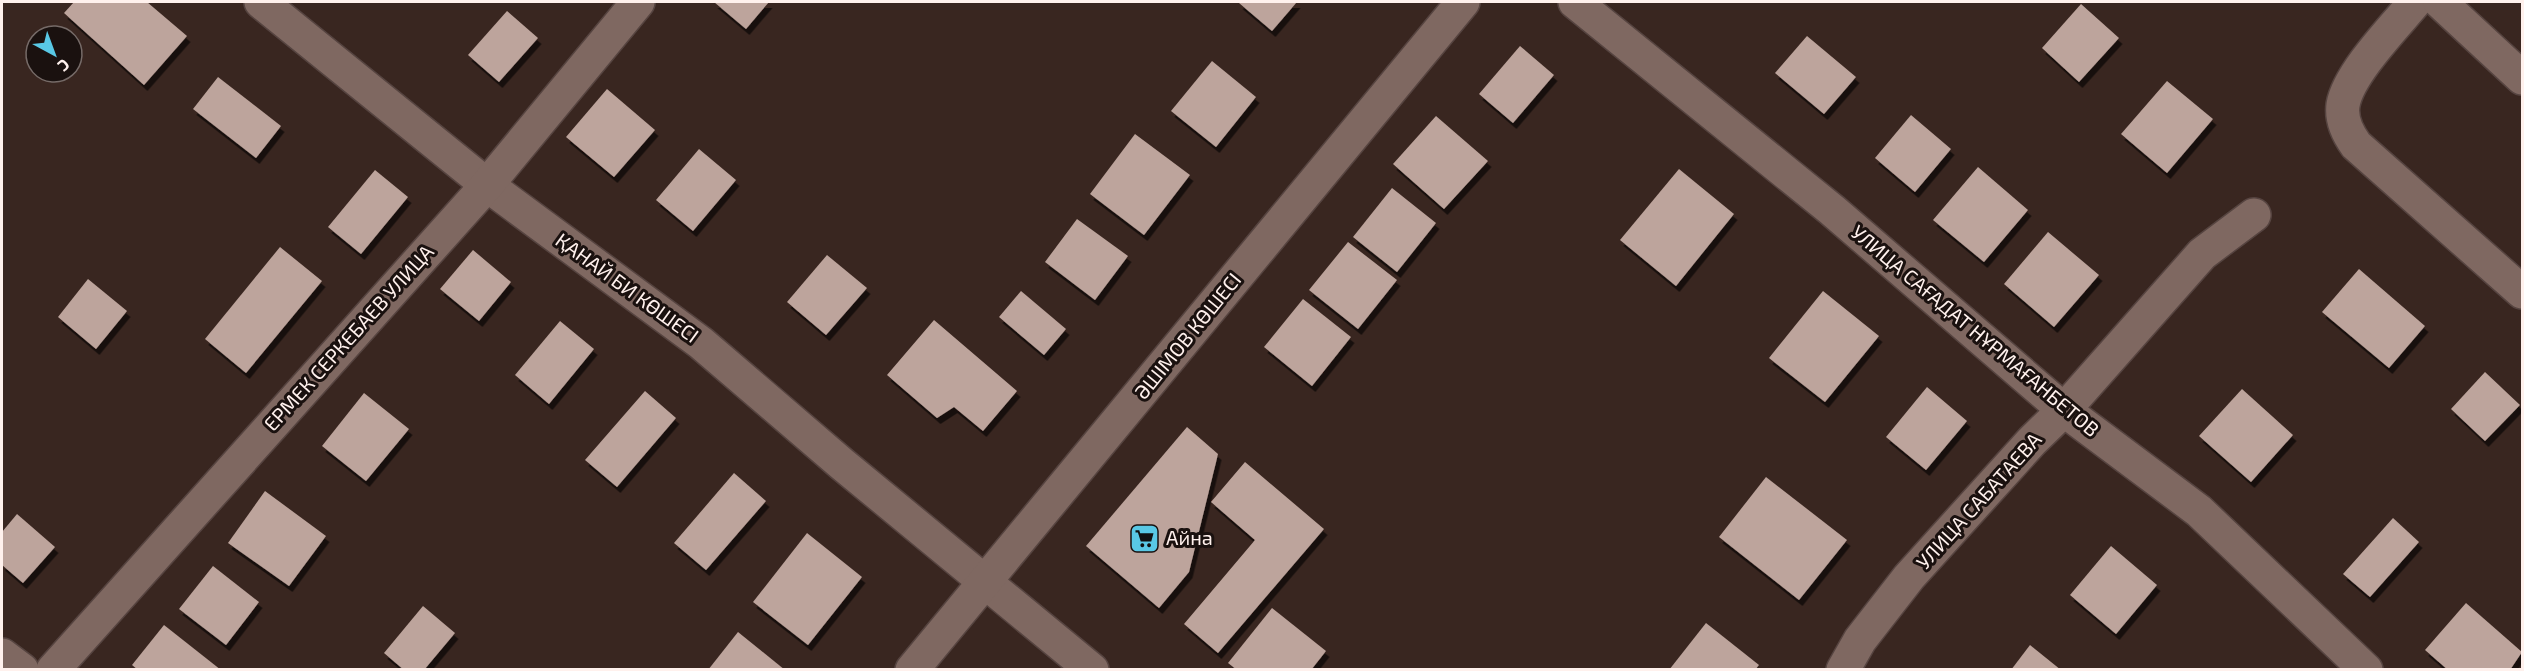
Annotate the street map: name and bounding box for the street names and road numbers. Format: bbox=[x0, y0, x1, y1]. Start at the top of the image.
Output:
street label: УЛИЦА САҒАДАТ НҰРМАҒАНБЕТОВ bbox=[1847, 220, 2104, 441]
street label: ҚАНАЙ БИ КӨШЕСІ bbox=[551, 227, 704, 347]
street label: ЕРМЕК СЕРКЕБАЕВ УЛИЦА bbox=[258, 239, 438, 435]
street label: ӘШІМОВ КӨШЕСІ bbox=[1129, 268, 1245, 403]
street label: УЛИЦА САБАТАЕВА bbox=[1911, 427, 2046, 573]

